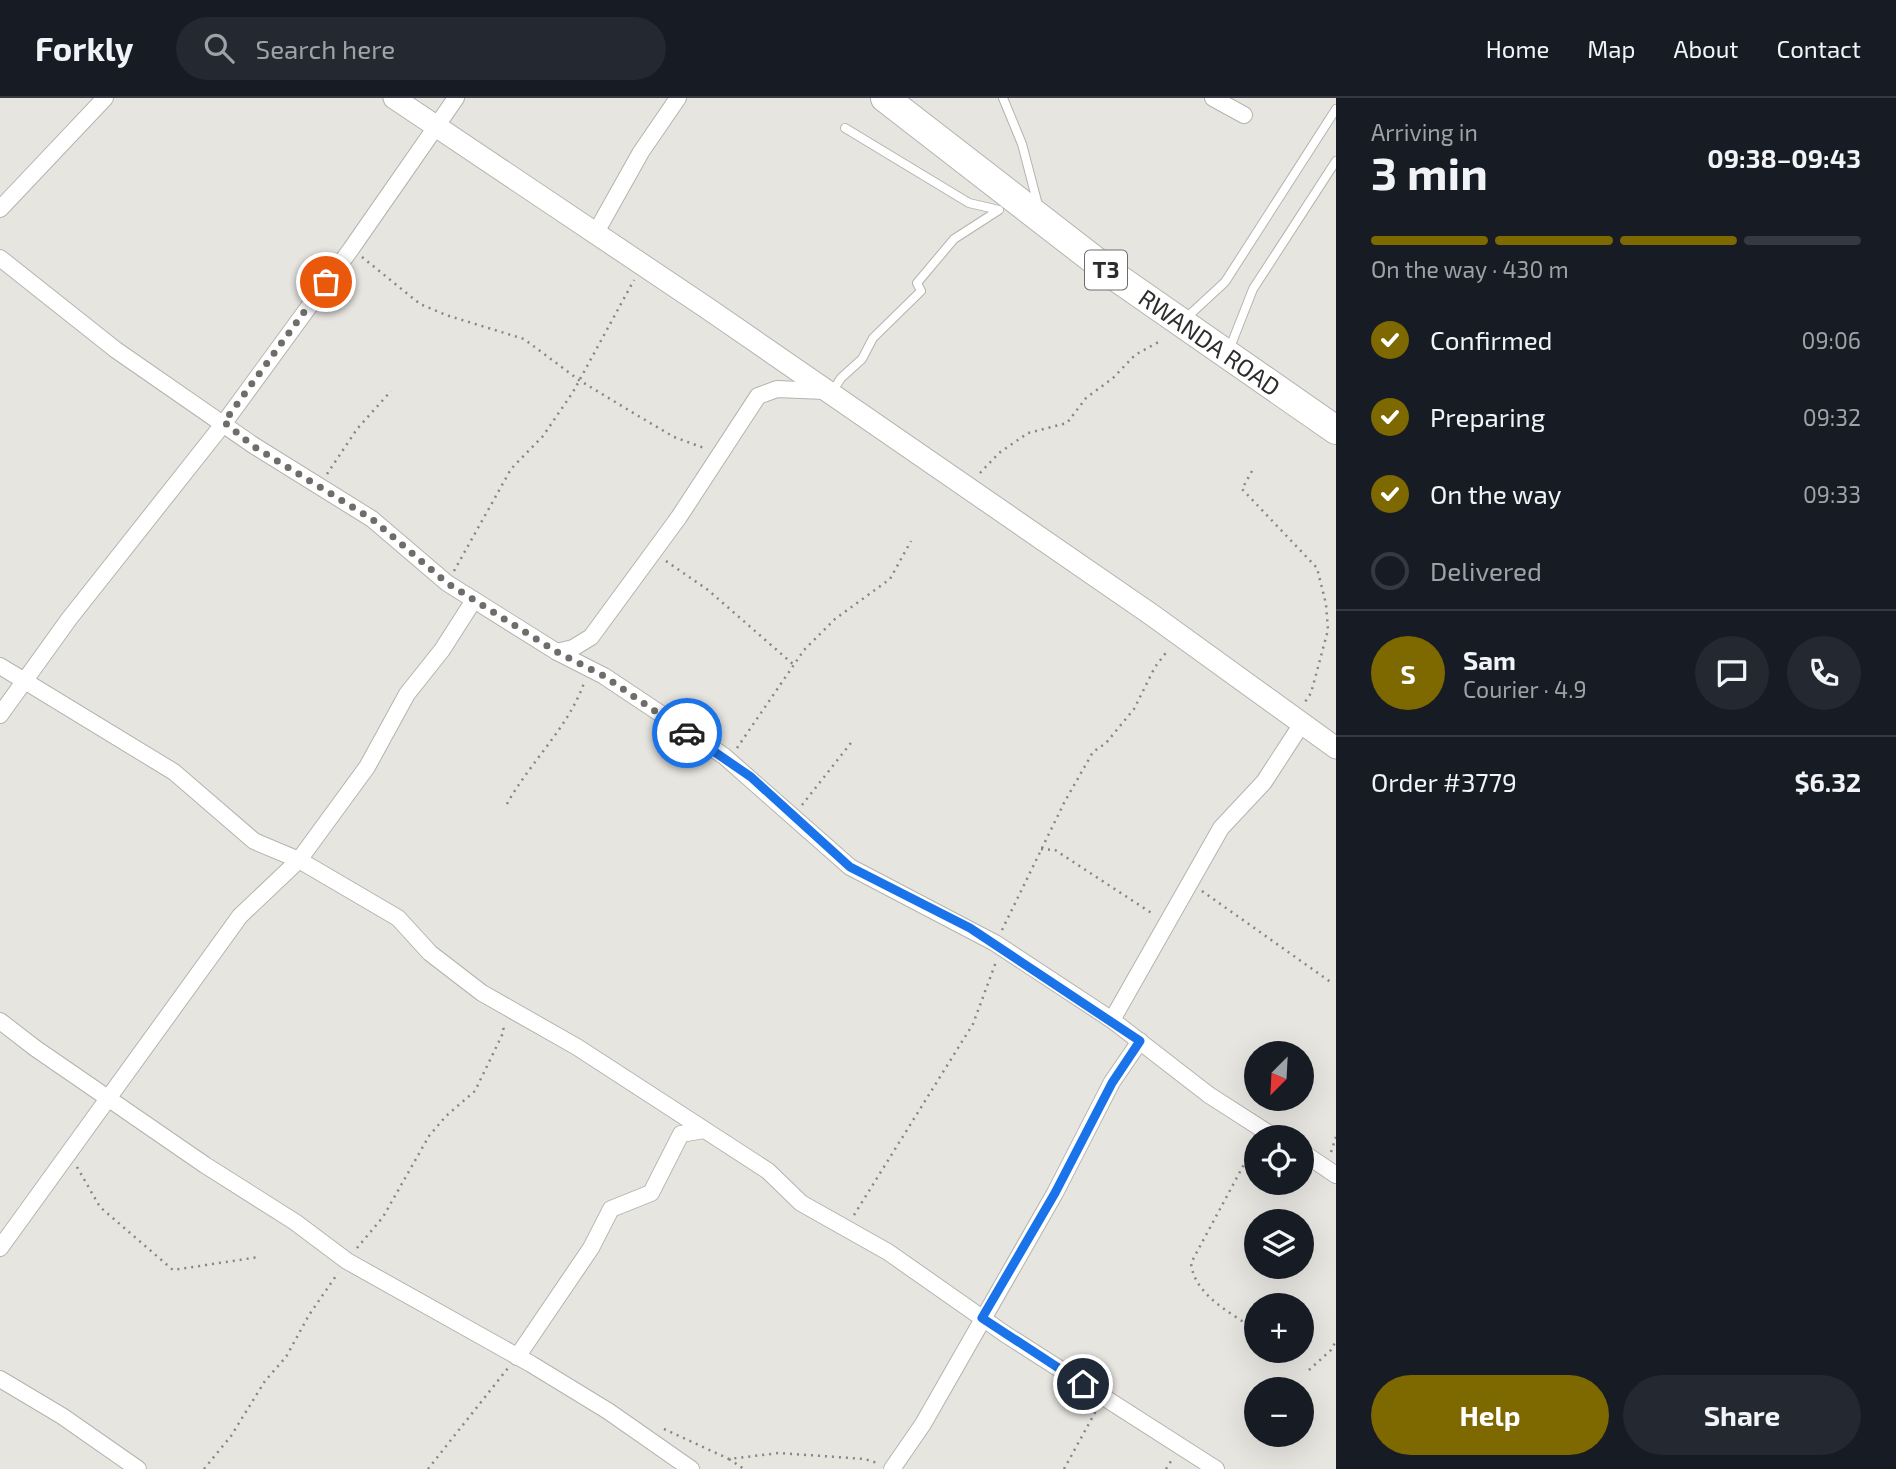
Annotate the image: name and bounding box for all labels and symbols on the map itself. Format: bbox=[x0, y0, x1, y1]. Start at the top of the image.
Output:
road number: T3 bbox=[1085, 251, 1127, 290]
pin bbox=[296, 252, 356, 312]
street label: RWANDA ROAD bbox=[1134, 282, 1286, 401]
courier bbox=[652, 698, 722, 768]
north arrow bbox=[1244, 1041, 1314, 1111]
pin bbox=[1053, 1354, 1113, 1414]

